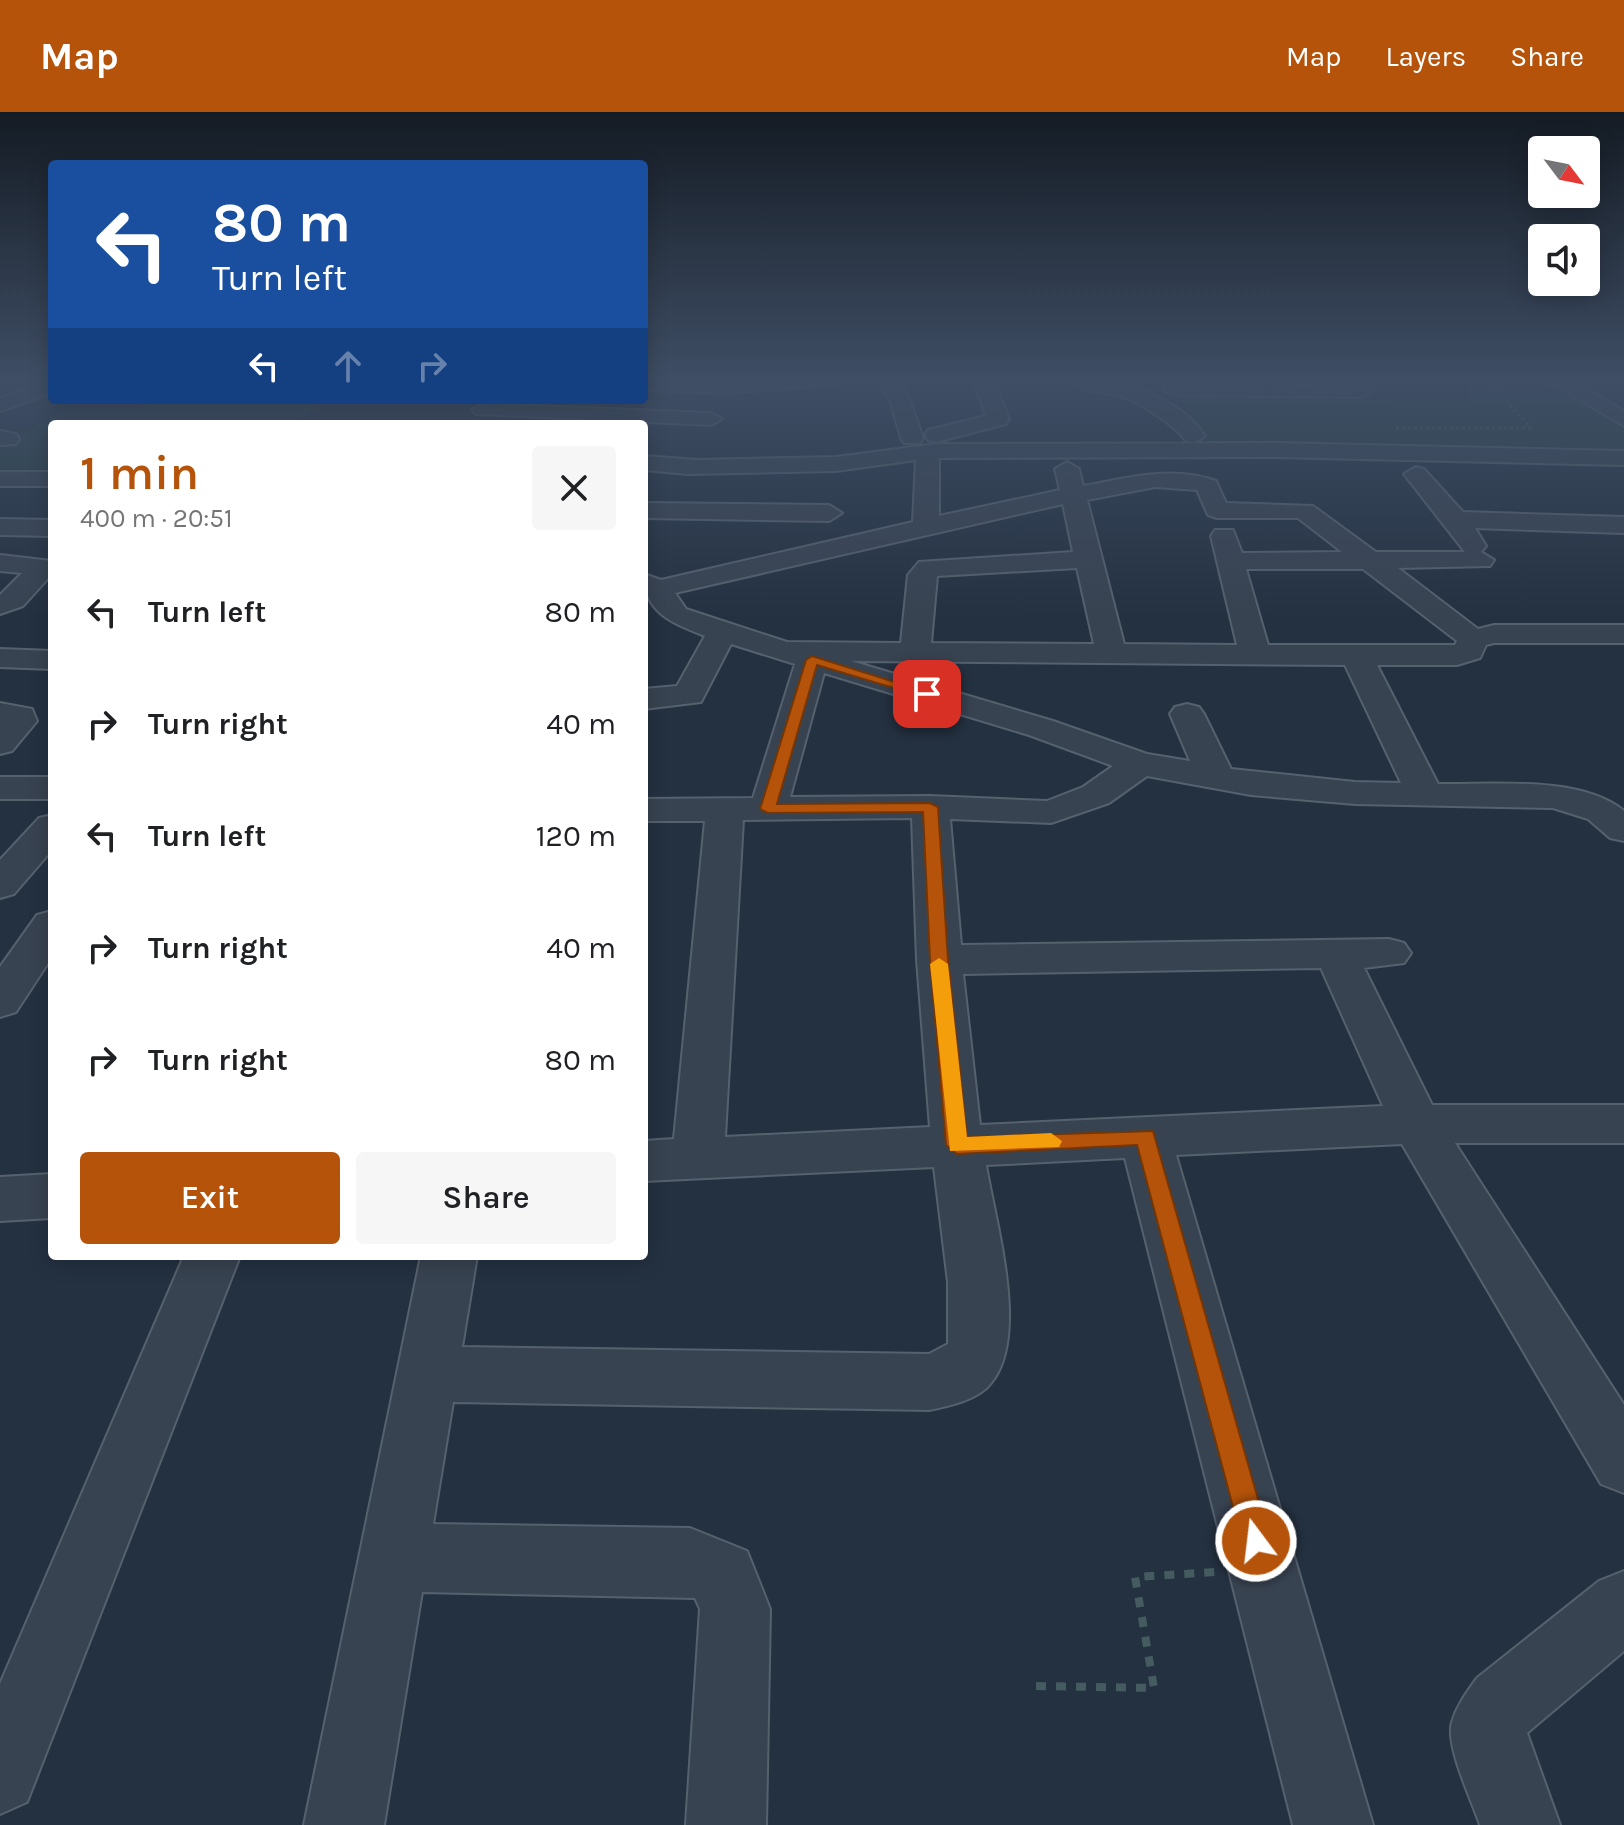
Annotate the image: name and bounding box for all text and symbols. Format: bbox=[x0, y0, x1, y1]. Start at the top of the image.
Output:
text: Map bbox=[40, 34, 119, 79]
text: Map bbox=[1286, 40, 1341, 73]
text: Layers bbox=[1385, 40, 1466, 73]
text: Share bbox=[1510, 40, 1584, 73]
north arrow bbox=[1528, 136, 1600, 208]
map controls bbox=[1528, 136, 1600, 296]
text: 80 m bbox=[212, 190, 351, 255]
icon: left bbox=[80, 192, 184, 296]
button: sound bbox=[1528, 224, 1600, 296]
text: Turn left bbox=[212, 257, 347, 299]
icon: left bbox=[242, 344, 286, 388]
icon: ahead bbox=[326, 344, 370, 388]
icon: right bbox=[410, 344, 454, 388]
text: 1 min bbox=[80, 445, 199, 501]
button: close bbox=[532, 446, 616, 530]
text: 400 m · 20:51 bbox=[80, 503, 233, 534]
icon: left bbox=[80, 590, 124, 634]
text: Turn left bbox=[148, 594, 266, 630]
text: 80 m bbox=[545, 594, 616, 630]
pin bbox=[893, 660, 961, 728]
icon: arrive bbox=[905, 672, 949, 716]
icon: right bbox=[80, 702, 124, 746]
text: Turn right bbox=[148, 706, 288, 742]
text: 40 m bbox=[546, 706, 616, 742]
icon: left bbox=[80, 814, 124, 858]
text: Turn left bbox=[148, 818, 266, 854]
text: 120 m bbox=[536, 818, 616, 854]
icon: right bbox=[80, 926, 124, 970]
text: Turn right bbox=[148, 930, 288, 966]
text: 40 m bbox=[546, 930, 616, 966]
icon: right bbox=[80, 1038, 124, 1082]
text: Turn right bbox=[148, 1042, 288, 1078]
text: 80 m bbox=[545, 1042, 616, 1078]
button: Exit bbox=[80, 1152, 340, 1244]
button: Share bbox=[356, 1152, 616, 1244]
position arrow bbox=[1214, 1499, 1298, 1583]

